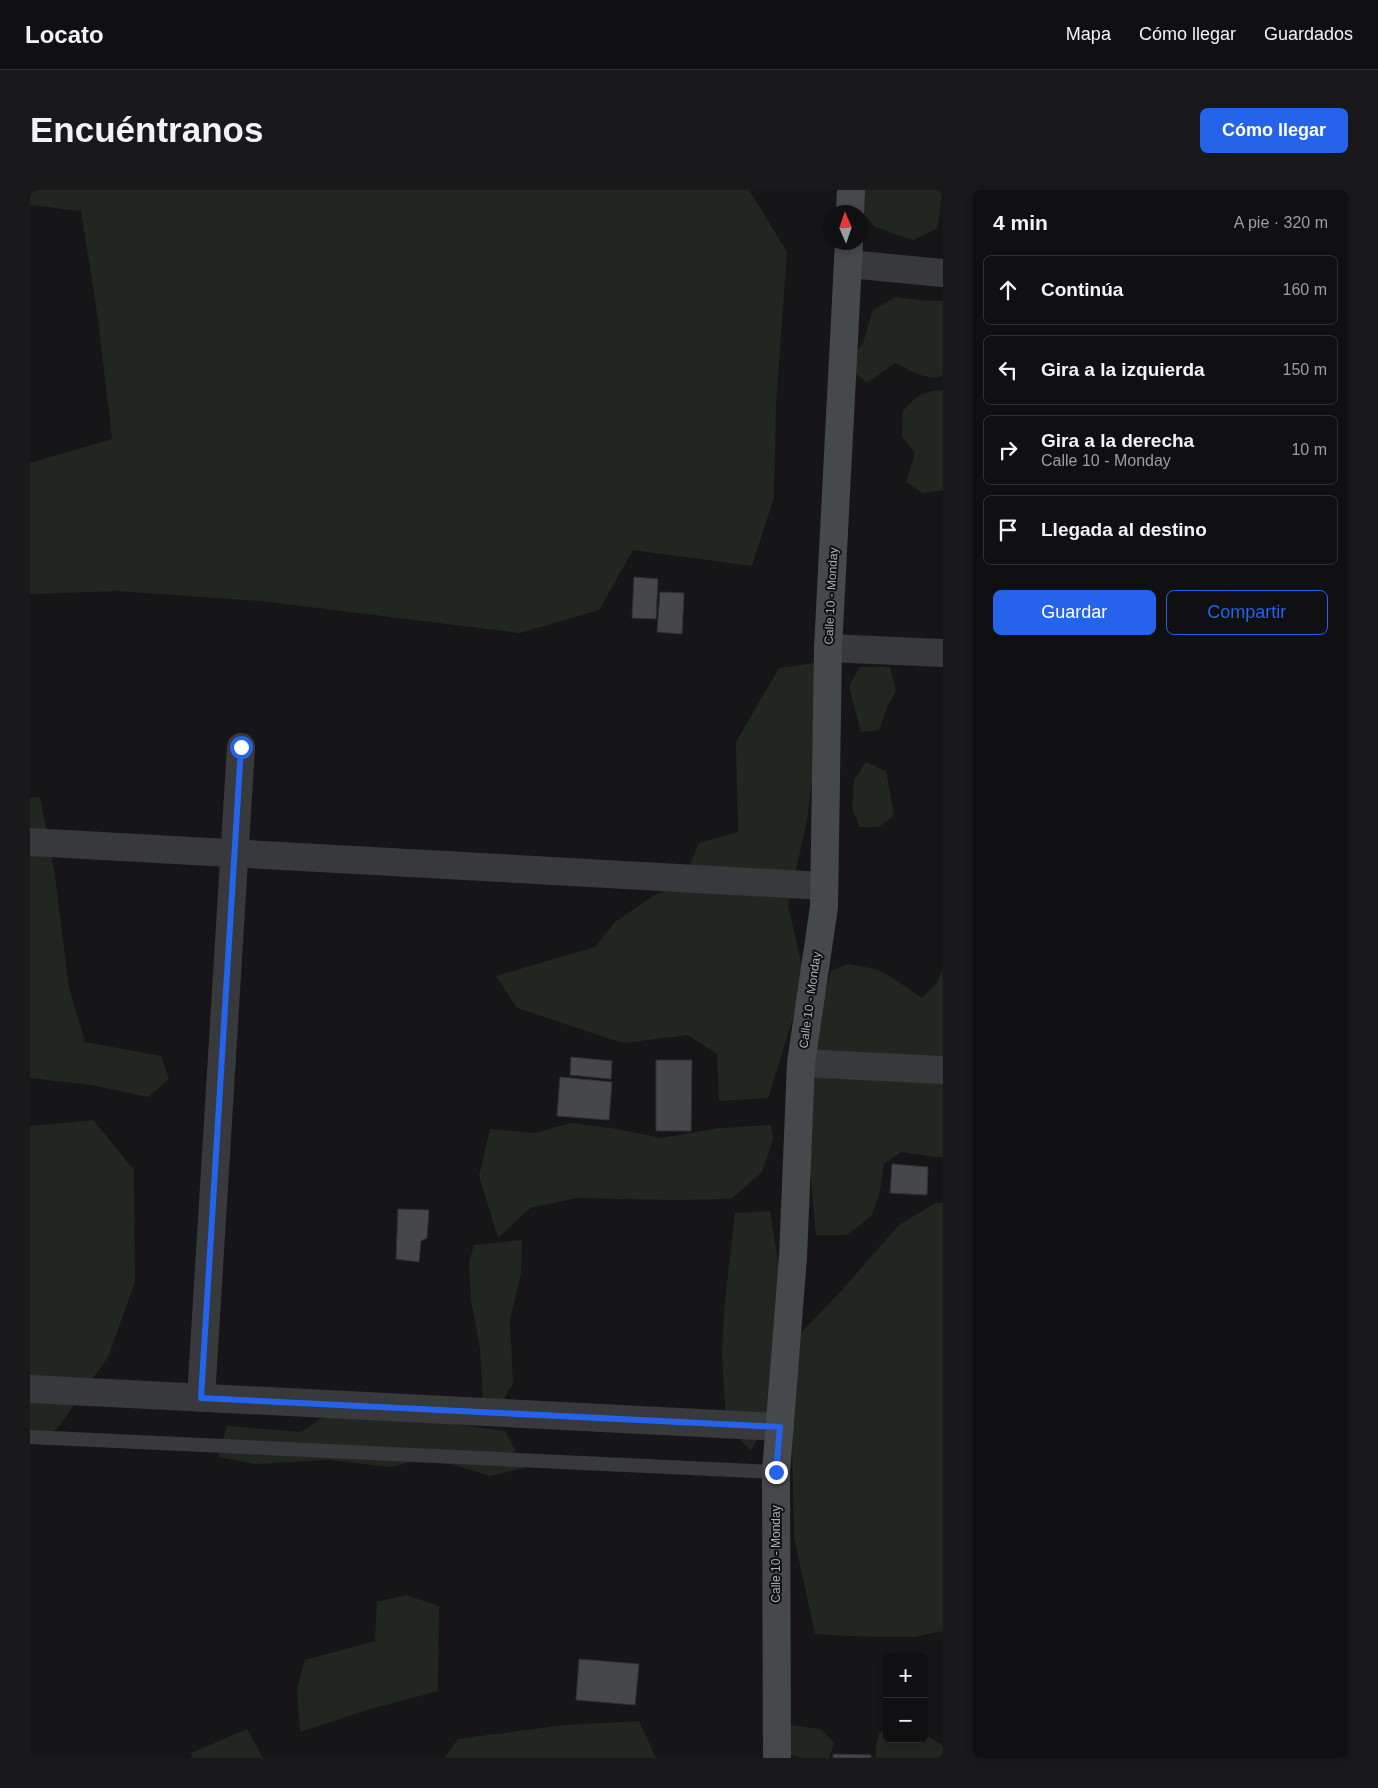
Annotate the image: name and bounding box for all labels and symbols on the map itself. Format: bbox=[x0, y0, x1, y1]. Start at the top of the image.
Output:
north arrow bbox=[823, 205, 868, 250]
street label: Calle 10 - Monday bbox=[821, 547, 841, 645]
route start bbox=[230, 736, 253, 759]
street label: Calle 10 - Monday bbox=[796, 951, 824, 1049]
route end bbox=[765, 1461, 788, 1484]
street label: Calle 10 - Monday bbox=[769, 1505, 783, 1603]

